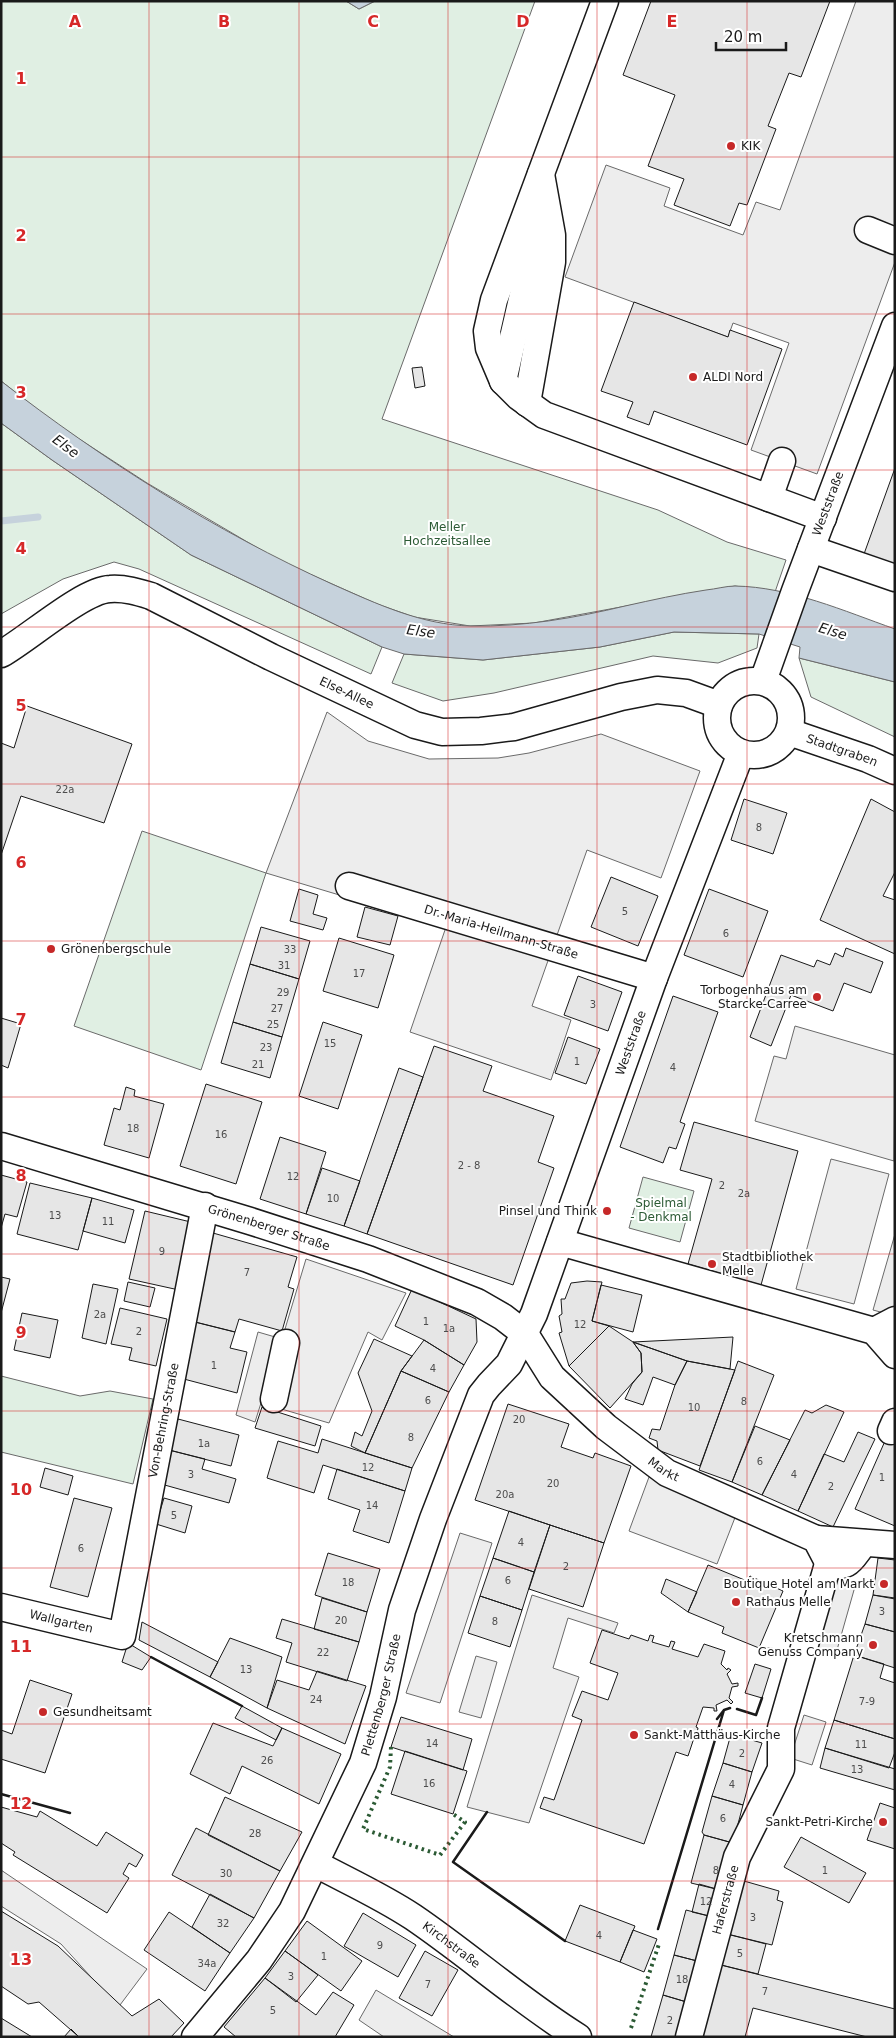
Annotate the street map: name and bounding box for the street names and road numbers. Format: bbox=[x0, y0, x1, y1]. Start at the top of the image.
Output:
street label: Weststraße bbox=[809, 469, 847, 538]
street label: Else-Allee bbox=[317, 674, 376, 712]
street label: Stadtgraben bbox=[804, 731, 880, 769]
street label: Dr.-Maria-Heilmann-Straße bbox=[422, 902, 580, 962]
street label: Weststraße bbox=[613, 1009, 649, 1077]
street label: Grönenberger Straße bbox=[206, 1202, 332, 1253]
street label: Von-Behring-Straße bbox=[146, 1362, 182, 1479]
street label: Markt bbox=[645, 1454, 681, 1485]
street label: Wallgarten bbox=[28, 1607, 94, 1636]
street label: Plettenberger Straße bbox=[359, 1633, 404, 1757]
street label: Haferstraße bbox=[710, 1864, 742, 1936]
street label: Kirchstraße bbox=[420, 1919, 483, 1971]

